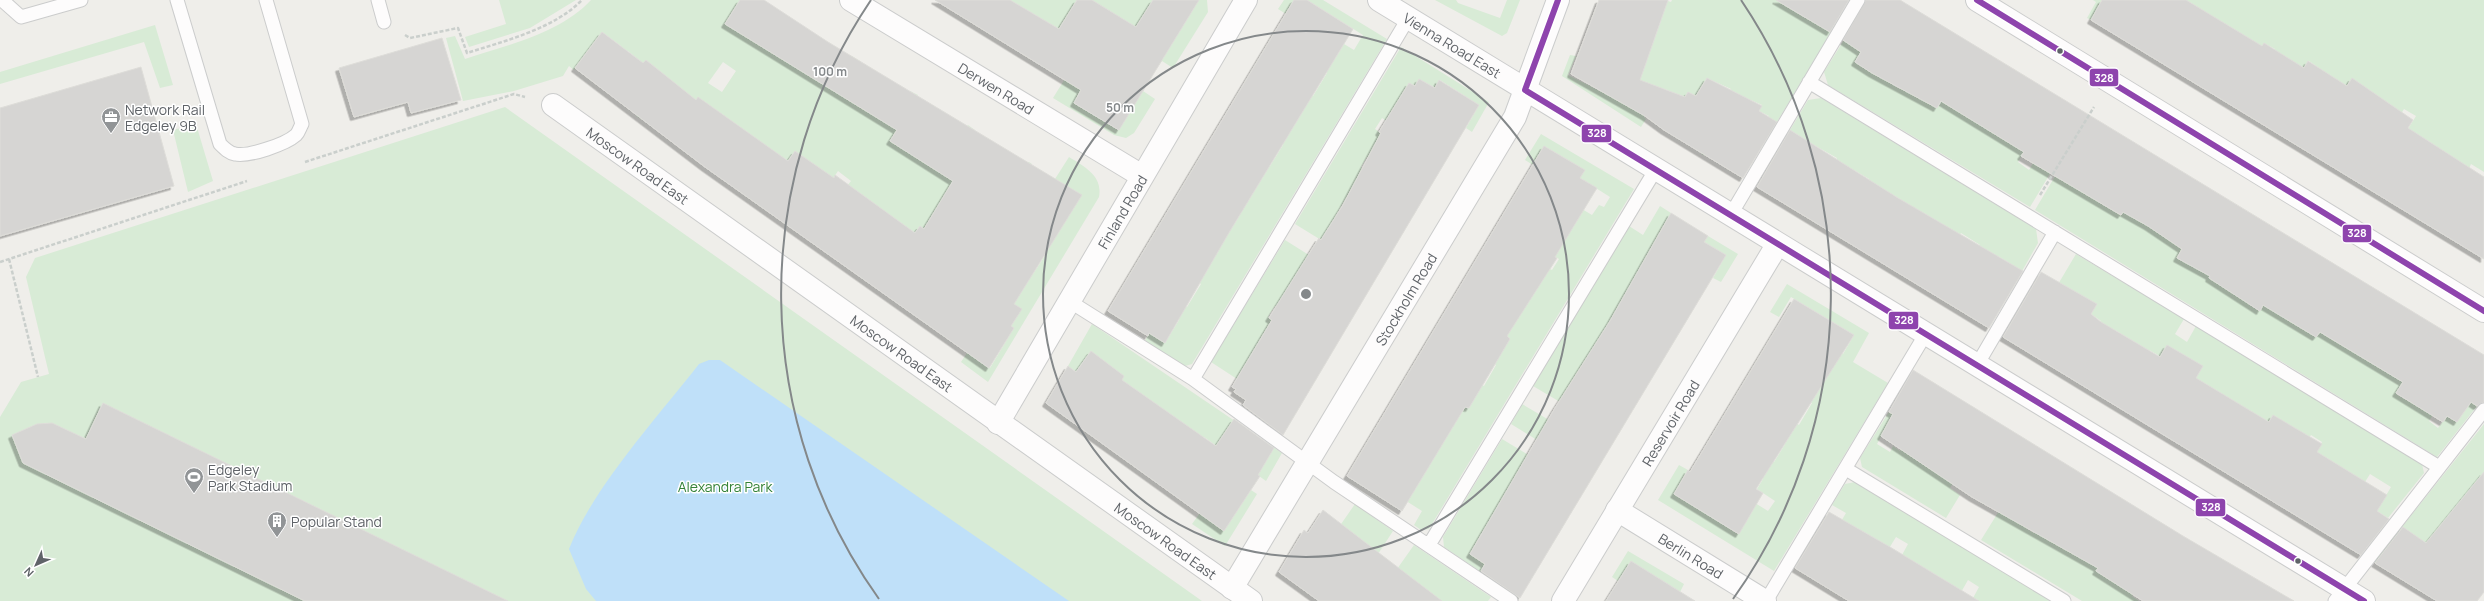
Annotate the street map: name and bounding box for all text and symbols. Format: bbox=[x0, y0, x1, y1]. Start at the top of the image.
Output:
street label: Vienna Road East bbox=[1400, 8, 1505, 82]
unlabelled marker bbox=[2055, 46, 2065, 56]
street label: Derwen Road bbox=[955, 58, 1038, 118]
text: 100 m bbox=[813, 63, 847, 80]
line badge: 328 bbox=[2089, 68, 2119, 87]
text: 328 bbox=[2094, 70, 2114, 85]
text: 50 m bbox=[1106, 99, 1134, 116]
place label: Network Rail Edgeley 9B bbox=[125, 100, 205, 135]
office icon: Network Rail Edgeley 9B bbox=[100, 106, 122, 134]
street label: Moscow Road East bbox=[583, 122, 693, 208]
line badge: 328 bbox=[1581, 124, 1612, 143]
text: 328 bbox=[1587, 125, 1607, 140]
street label: Finland Road bbox=[1093, 171, 1151, 252]
line badge: 328 bbox=[2342, 224, 2372, 243]
text: 328 bbox=[2347, 225, 2367, 240]
street label: Stockholm Road bbox=[1370, 249, 1441, 349]
centre of rings bbox=[1299, 287, 1313, 301]
street label: Moscow Road East bbox=[847, 310, 957, 396]
line badge: 328 bbox=[1888, 311, 1919, 330]
text: 328 bbox=[1894, 312, 1914, 327]
street label: Reservoir Road bbox=[1637, 376, 1703, 469]
place label: Edgeley Park Stadium bbox=[208, 460, 293, 495]
sports icon: Edgeley Park Stadium bbox=[183, 466, 205, 494]
park label: Alexandra Park bbox=[678, 477, 773, 496]
street label: Moscow Road East bbox=[1111, 498, 1221, 584]
line badge: 328 bbox=[2195, 498, 2226, 517]
text: 328 bbox=[2201, 499, 2221, 514]
building icon: Popular Stand bbox=[266, 510, 288, 538]
place label: Popular Stand bbox=[291, 512, 382, 531]
street label: Berlin Road bbox=[1655, 528, 1727, 583]
north arrow bbox=[16, 545, 56, 585]
unlabelled marker bbox=[2293, 556, 2303, 566]
text: N bbox=[20, 564, 37, 581]

